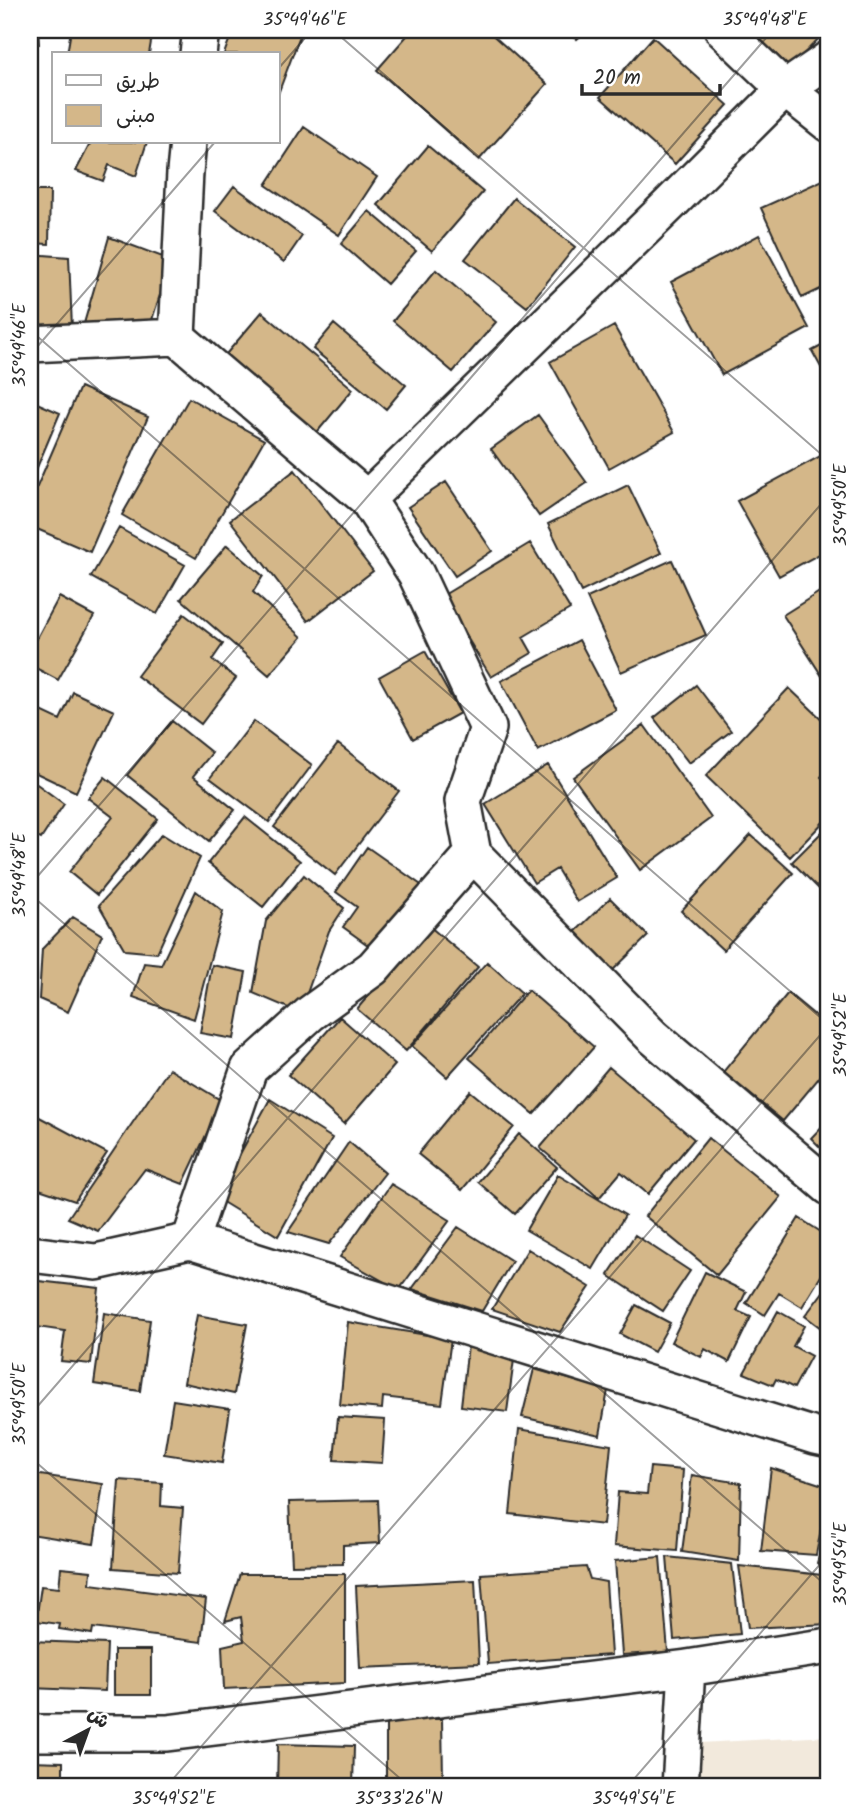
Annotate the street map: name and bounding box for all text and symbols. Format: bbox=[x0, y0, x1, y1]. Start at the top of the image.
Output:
text: 35°49'46"E bbox=[263, 6, 347, 35]
text: 35°49'48"E bbox=[723, 6, 808, 35]
legend bbox=[52, 52, 280, 144]
scale bar bbox=[582, 52, 721, 96]
text: 20 m bbox=[593, 62, 641, 95]
text: طريق bbox=[116, 66, 160, 99]
text: مبنى bbox=[116, 100, 155, 133]
text: 35°49'46"E bbox=[6, 303, 35, 387]
text: 35°49'50"E bbox=[827, 463, 856, 546]
text: 35°49'48"E bbox=[6, 832, 35, 917]
text: 35°49'52"E bbox=[827, 993, 856, 1077]
text: 35°49'50"E bbox=[6, 1362, 35, 1445]
text: 35°49'54"E bbox=[827, 1522, 856, 1606]
north arrow bbox=[52, 1694, 122, 1764]
text: ش bbox=[80, 1701, 116, 1737]
text: 35°49'52"E bbox=[132, 1785, 216, 1814]
text: 35°33'26"N bbox=[355, 1785, 443, 1814]
text: 35°49'54"E bbox=[592, 1785, 676, 1814]

